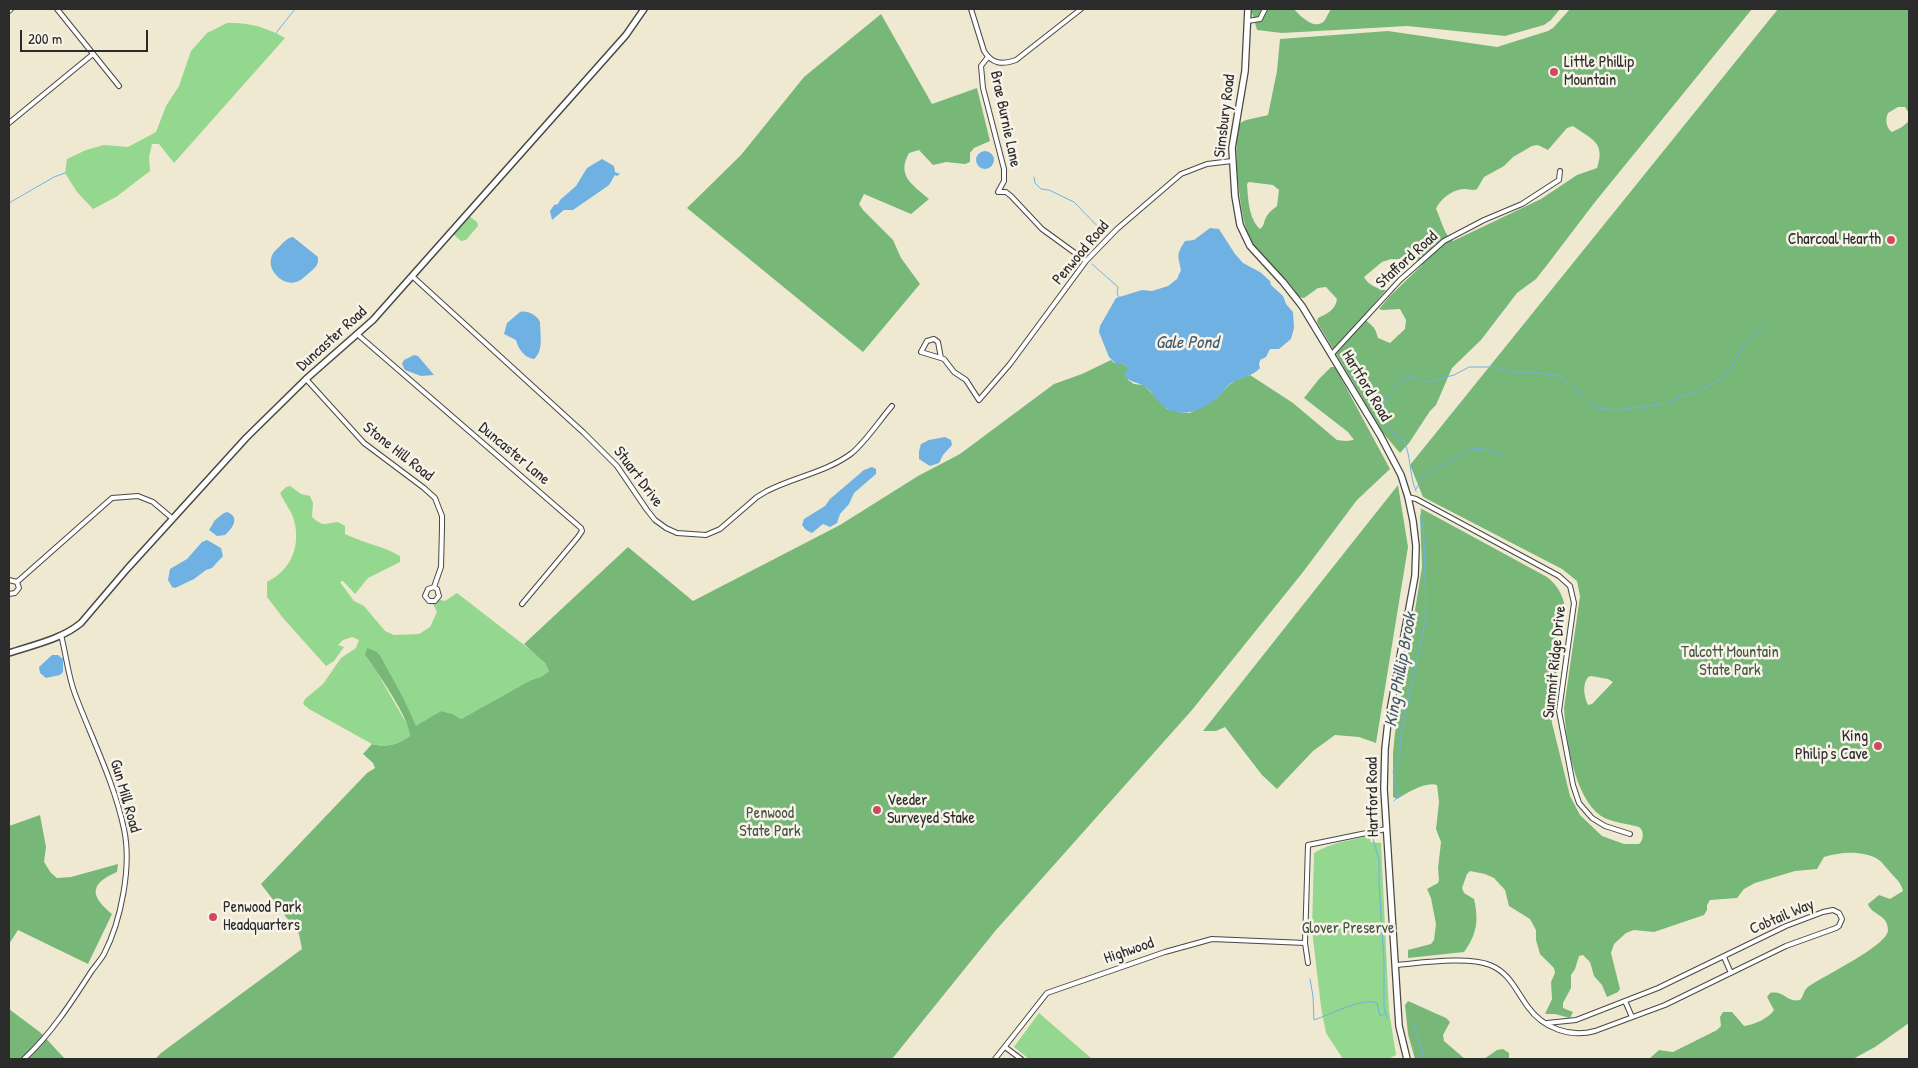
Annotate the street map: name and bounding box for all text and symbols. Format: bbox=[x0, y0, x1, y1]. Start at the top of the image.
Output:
scale bar bbox=[22, 20, 150, 52]
text: 200 m bbox=[28, 28, 62, 49]
place label: Little Phillip Mountain bbox=[1564, 53, 1634, 91]
marker: Little Phillip Mountain bbox=[1548, 66, 1560, 78]
street label: Brae Burnie Lane bbox=[985, 69, 1025, 169]
street label: Simsbury Road bbox=[1210, 73, 1240, 159]
street label: Penwood Road bbox=[1049, 217, 1113, 289]
street label: Stafford Road bbox=[1372, 227, 1442, 293]
place label: Charcoal Hearth bbox=[1788, 230, 1881, 250]
marker: Charcoal Hearth bbox=[1885, 234, 1897, 246]
street label: Duncaster Road bbox=[293, 302, 371, 376]
water label: Gale Pond bbox=[1156, 332, 1218, 354]
street label: Hartford Road bbox=[1337, 347, 1395, 425]
street label: Stone Hill Road bbox=[359, 418, 437, 486]
street label: Duncaster Lane bbox=[474, 419, 554, 489]
street label: Stuart Drive bbox=[609, 443, 667, 511]
street label: Summit Ridge Drive bbox=[1540, 605, 1570, 719]
water label: King Phillip Brook bbox=[1380, 611, 1422, 729]
park label: Talcott Mountain State Park bbox=[1681, 643, 1779, 681]
place label: King Philip's Cave bbox=[1795, 727, 1868, 765]
marker: King Philip's Cave bbox=[1872, 740, 1884, 752]
street label: Gun Mill Road bbox=[105, 757, 145, 835]
street label: Hartford Road bbox=[1363, 757, 1383, 837]
place label: Veeder Surveyed Stake bbox=[887, 791, 975, 829]
park label: Penwood State Park bbox=[739, 804, 801, 842]
marker: Veeder Surveyed Stake bbox=[871, 804, 883, 816]
street label: Cobtail Way bbox=[1747, 895, 1817, 939]
place label: Penwood Park Headquarters bbox=[223, 898, 301, 936]
marker: Penwood Park Headquarters bbox=[207, 911, 219, 923]
park label: Glover Preserve bbox=[1302, 919, 1394, 939]
street label: Highwood bbox=[1102, 934, 1156, 968]

